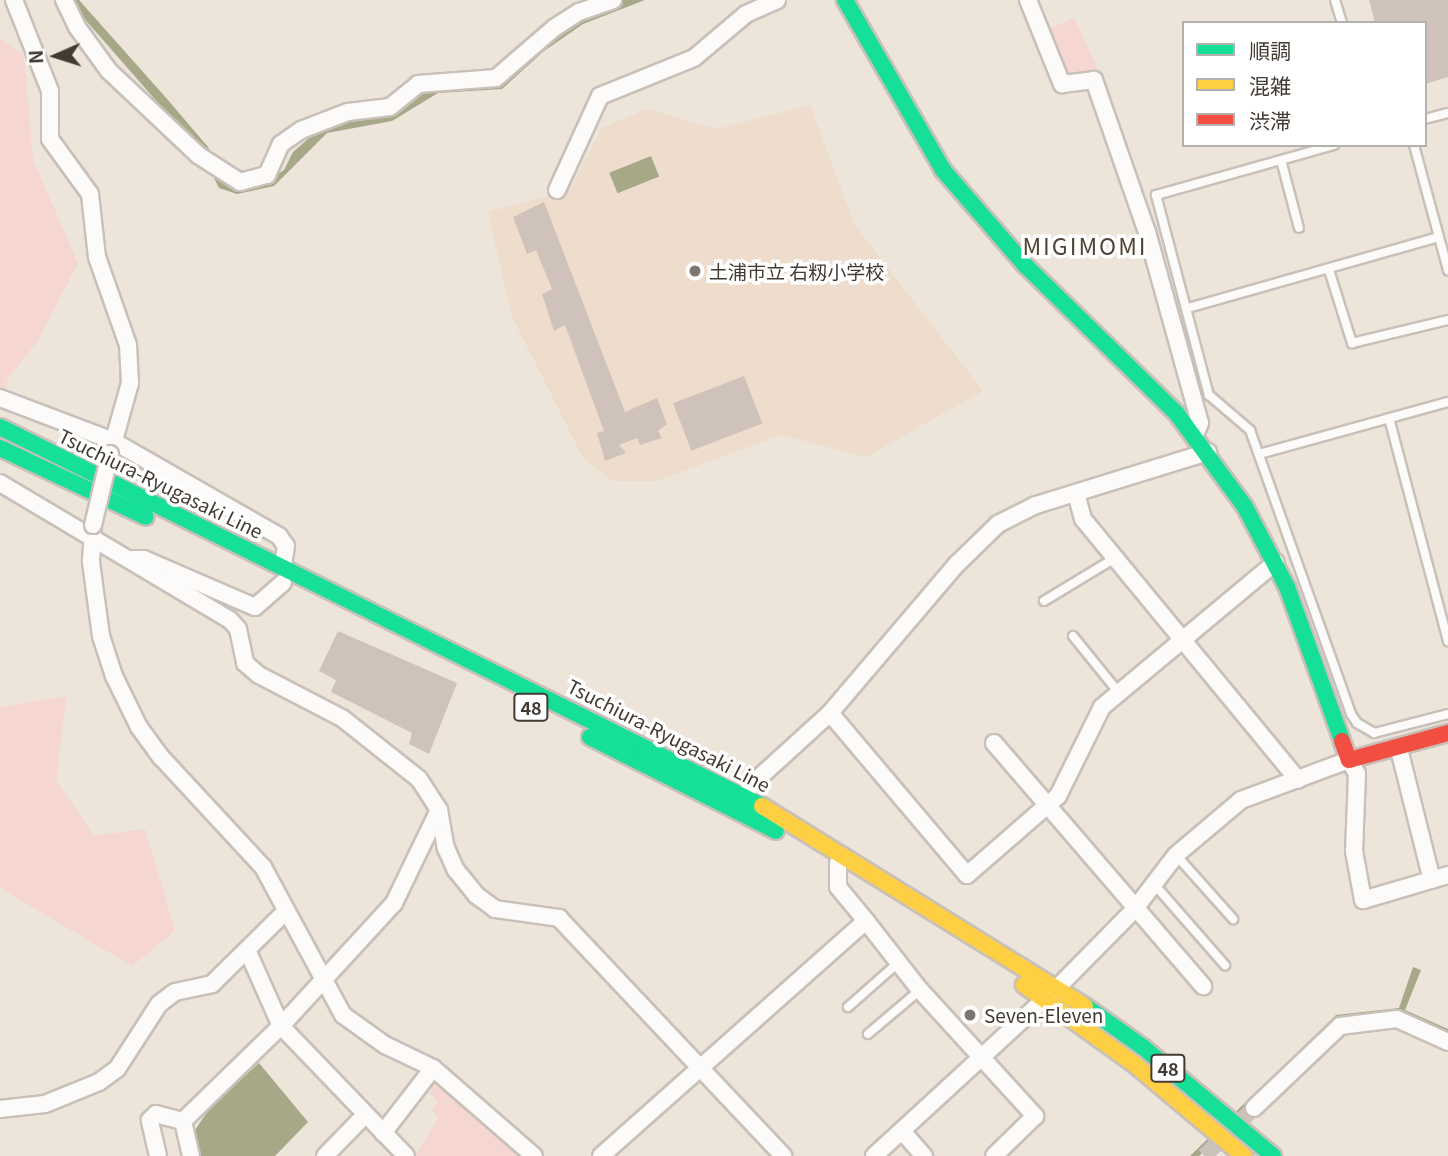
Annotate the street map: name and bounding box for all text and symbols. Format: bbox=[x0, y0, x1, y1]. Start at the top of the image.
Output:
north arrow bbox=[21, 21, 91, 91]
legend bbox=[1182, 21, 1427, 147]
text: 順調 bbox=[1249, 35, 1291, 65]
text: N bbox=[21, 49, 48, 65]
text: 混雑 bbox=[1249, 70, 1291, 100]
text: 渋滞 bbox=[1249, 105, 1291, 135]
district label: MIGIMOMI bbox=[1023, 231, 1147, 259]
place label: 土浦市立 右籾小学校 bbox=[709, 260, 884, 282]
marker: 土浦市立 右籾小学校 bbox=[687, 263, 703, 279]
street label: Tsuchiura-Ryugasaki Line bbox=[55, 424, 267, 542]
street label: Tsuchiura-Ryugasaki Line bbox=[564, 674, 774, 796]
road number: 48 bbox=[512, 692, 550, 722]
place label: Seven-Eleven bbox=[984, 1004, 1103, 1026]
marker: Seven-Eleven bbox=[962, 1007, 978, 1023]
road number: 48 bbox=[1149, 1054, 1187, 1083]

